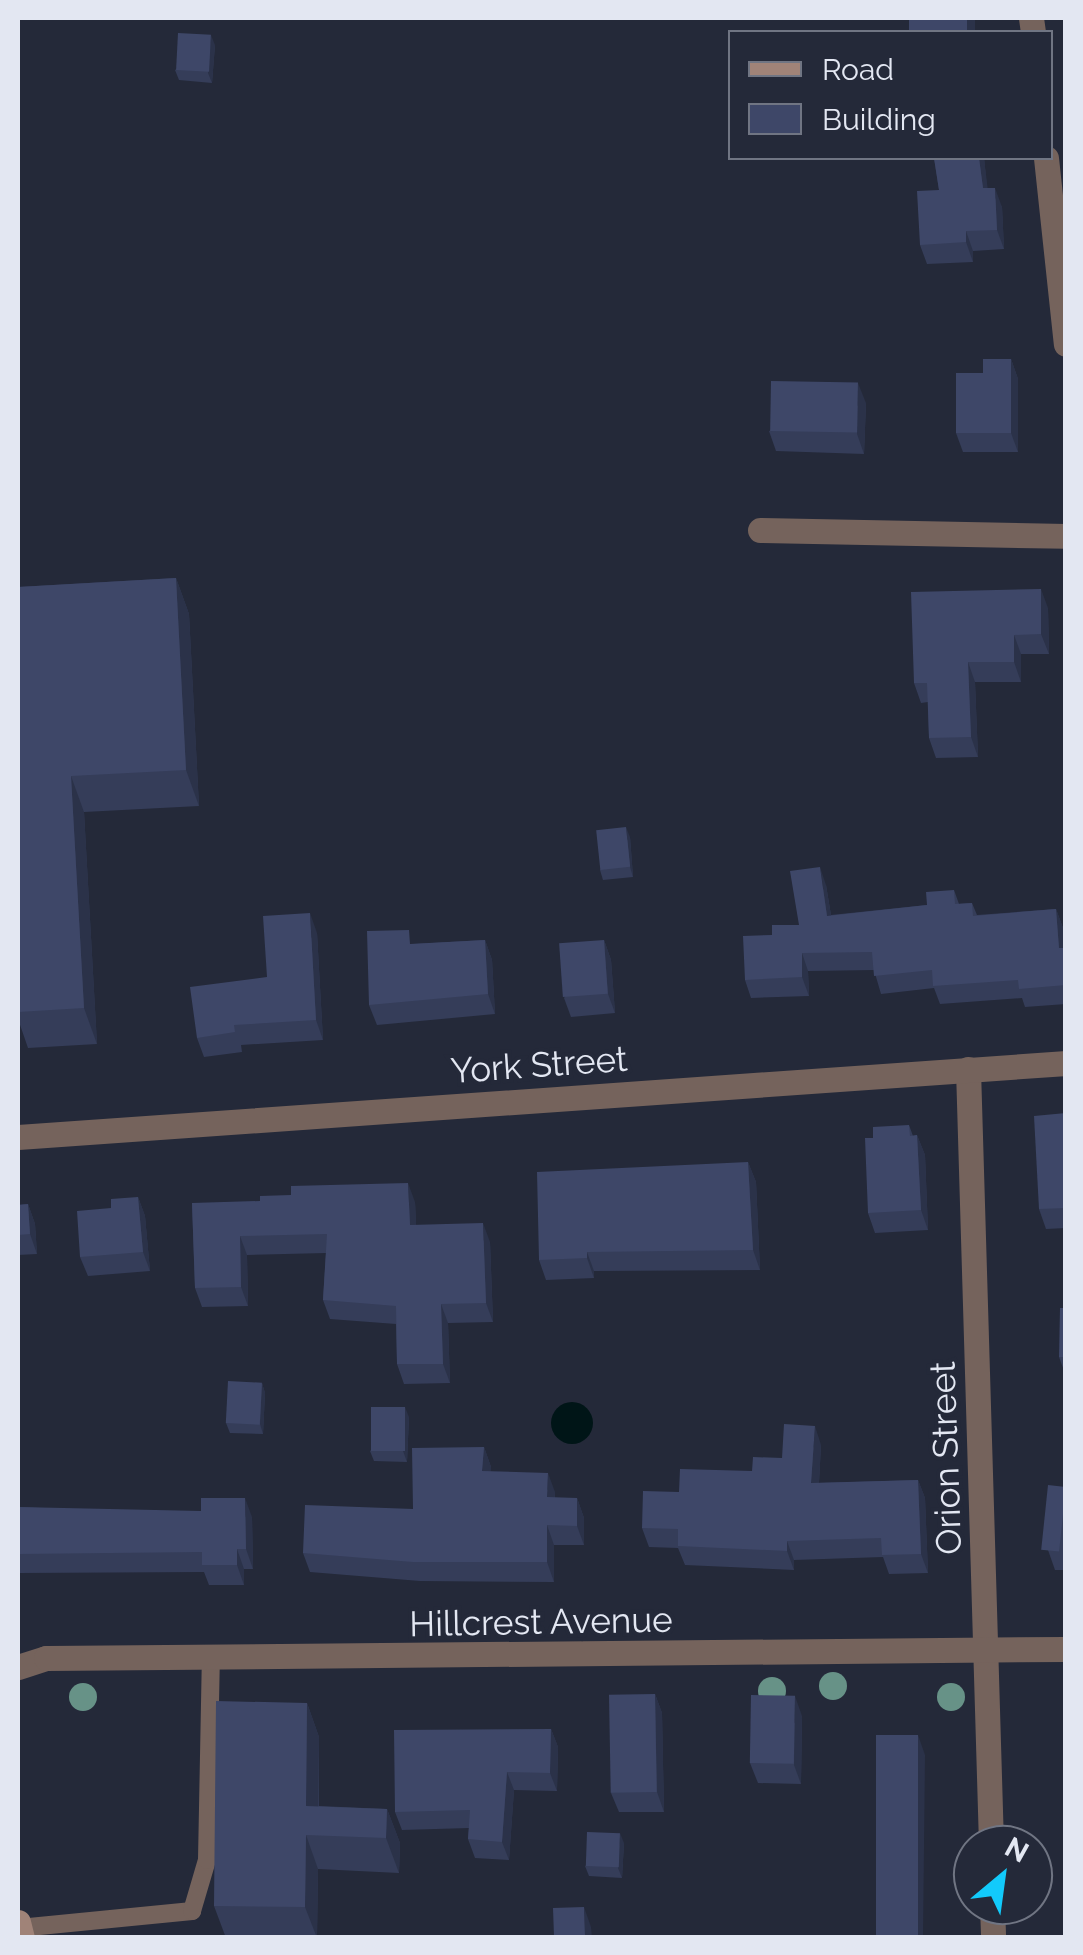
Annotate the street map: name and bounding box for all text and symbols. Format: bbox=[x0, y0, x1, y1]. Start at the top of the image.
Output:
legend bbox=[728, 30, 1053, 160]
text: Road bbox=[822, 52, 894, 87]
text: Building bbox=[822, 102, 936, 137]
street label: York Street bbox=[449, 1038, 629, 1092]
street label: Orion Street bbox=[922, 1361, 970, 1555]
street label: Hillcrest Avenue bbox=[408, 1599, 674, 1645]
north arrow bbox=[953, 1825, 1053, 1925]
text: N bbox=[999, 1830, 1034, 1870]

